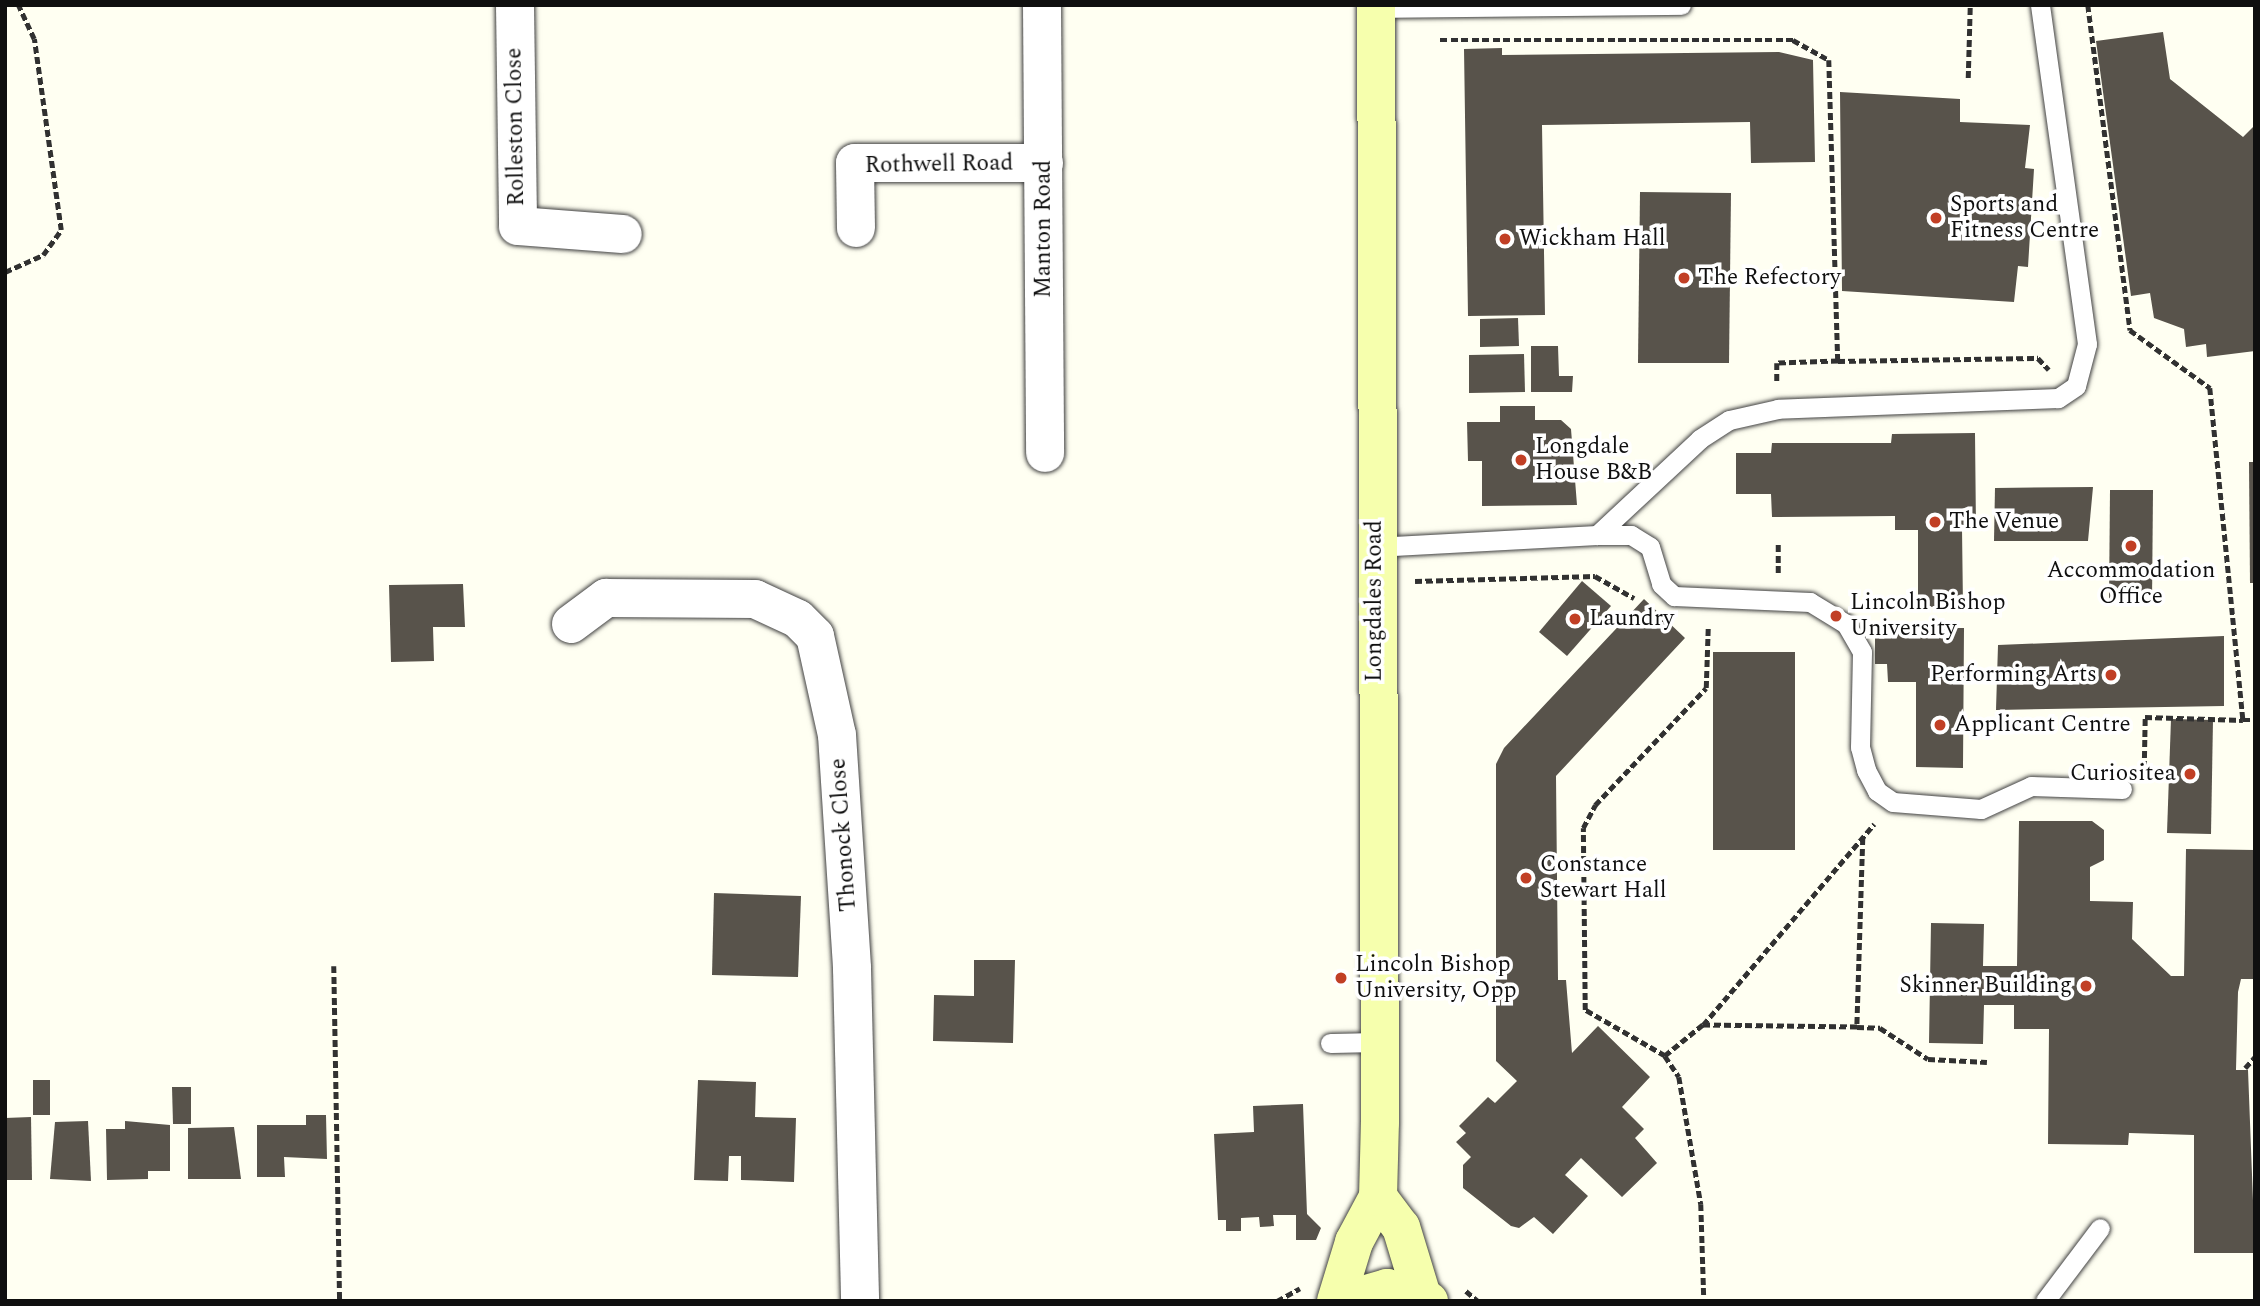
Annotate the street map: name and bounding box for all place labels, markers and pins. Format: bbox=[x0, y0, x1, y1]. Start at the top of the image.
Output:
place label: Sports and Fitness Centre bbox=[1950, 191, 2099, 245]
marker: Sports and Fitness Centre bbox=[1928, 210, 1944, 226]
place label: Wickham Hall bbox=[1519, 225, 1665, 253]
marker: Wickham Hall bbox=[1497, 231, 1513, 247]
place label: The Refectory bbox=[1698, 264, 1841, 292]
marker: The Refectory bbox=[1676, 270, 1692, 286]
place label: Longdale House B&B bbox=[1535, 433, 1652, 487]
marker: Longdale House B&B bbox=[1513, 452, 1529, 468]
place label: The Venue bbox=[1949, 508, 2059, 536]
marker: The Venue bbox=[1927, 514, 1943, 530]
marker: Accommodation Office bbox=[2123, 538, 2139, 554]
place label: Accommodation Office bbox=[2047, 557, 2215, 611]
place label: Lincoln Bishop University bbox=[1850, 589, 2006, 643]
place label: Laundry bbox=[1589, 605, 1674, 633]
marker: Lincoln Bishop University bbox=[1828, 608, 1844, 624]
marker: Laundry bbox=[1567, 611, 1583, 627]
place label: Performing Arts bbox=[1930, 661, 2097, 689]
marker: Performing Arts bbox=[2103, 667, 2119, 683]
place label: Applicant Centre bbox=[1954, 711, 2131, 739]
marker: Applicant Centre bbox=[1932, 717, 1948, 733]
place label: Curiositea bbox=[2070, 760, 2176, 788]
marker: Curiositea bbox=[2182, 766, 2198, 782]
place label: Constance Stewart Hall bbox=[1540, 851, 1667, 905]
marker: Constance Stewart Hall bbox=[1518, 870, 1534, 886]
place label: Lincoln Bishop University, Opp bbox=[1355, 951, 1516, 1005]
marker: Lincoln Bishop University, Opp bbox=[1333, 970, 1349, 986]
place label: Skinner Building bbox=[1900, 972, 2072, 1000]
marker: Skinner Building bbox=[2078, 978, 2094, 994]

